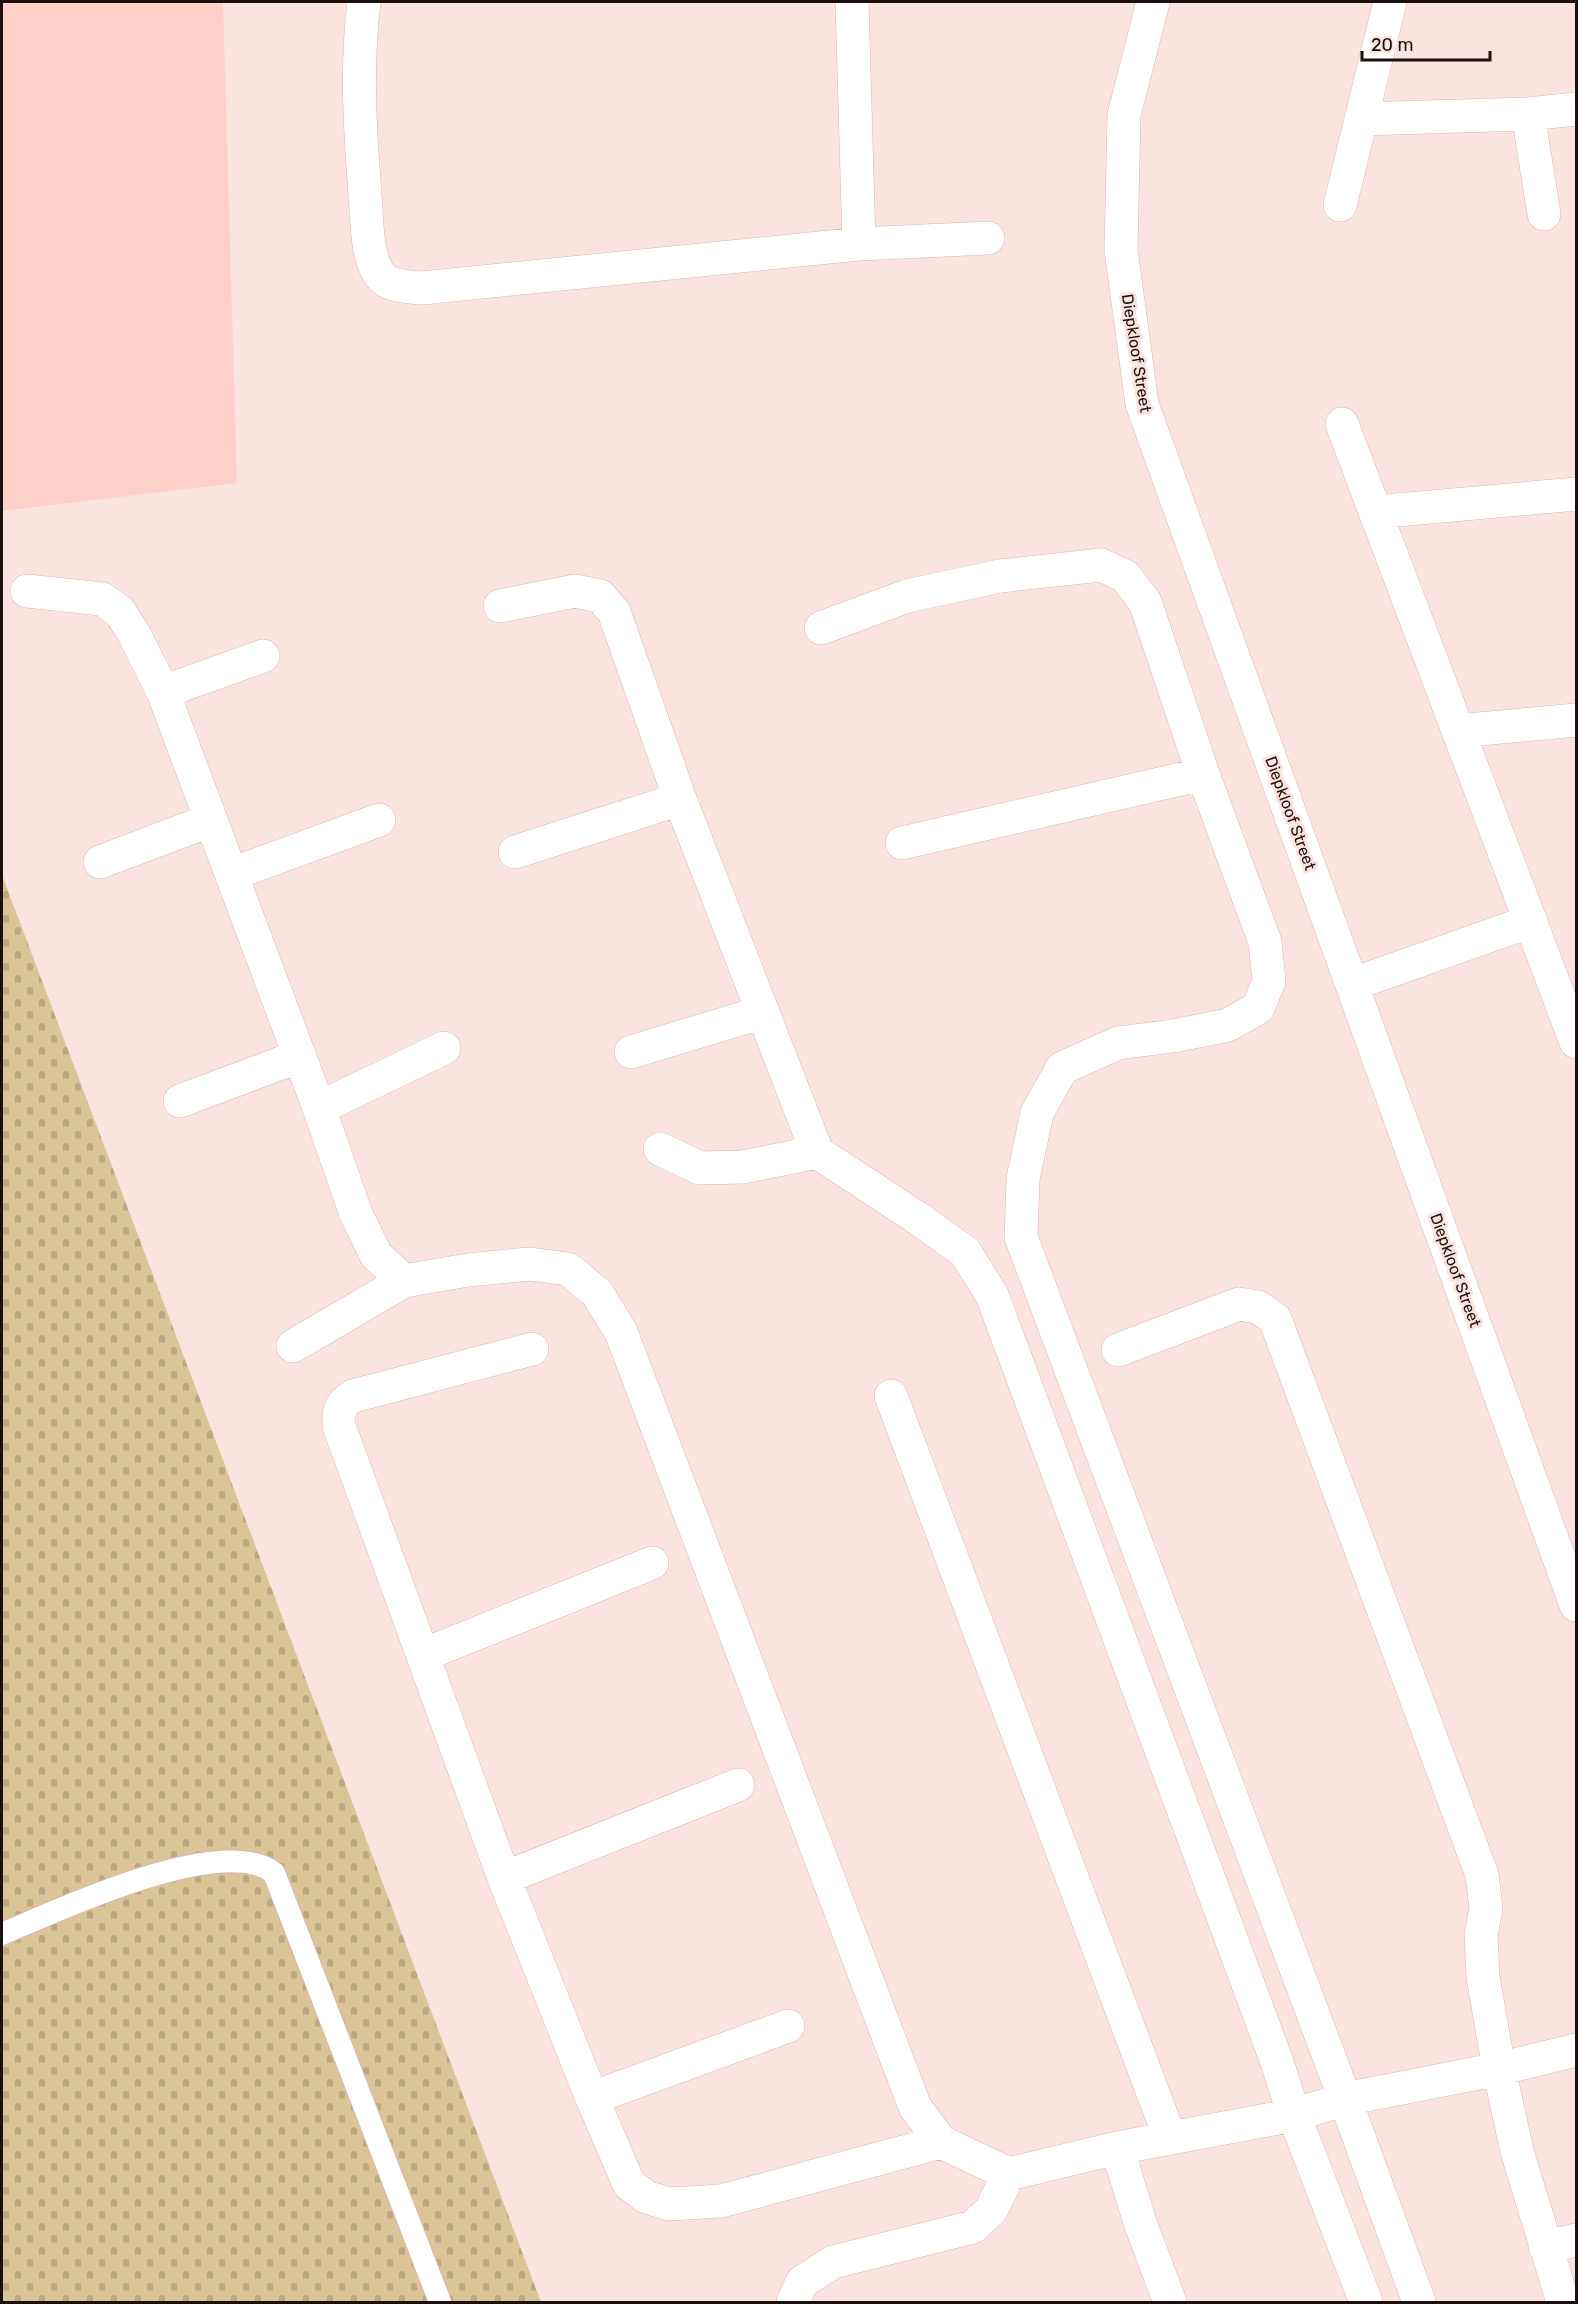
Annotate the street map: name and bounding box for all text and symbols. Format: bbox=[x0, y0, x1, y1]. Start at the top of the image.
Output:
scale bar bbox=[1362, 24, 1490, 62]
text: 20 m bbox=[1371, 34, 1413, 56]
street label: Diepkloof Street bbox=[1118, 292, 1155, 414]
street label: Diepkloof Street bbox=[1261, 754, 1320, 873]
street label: Diepkloof Street bbox=[1426, 1211, 1485, 1330]

